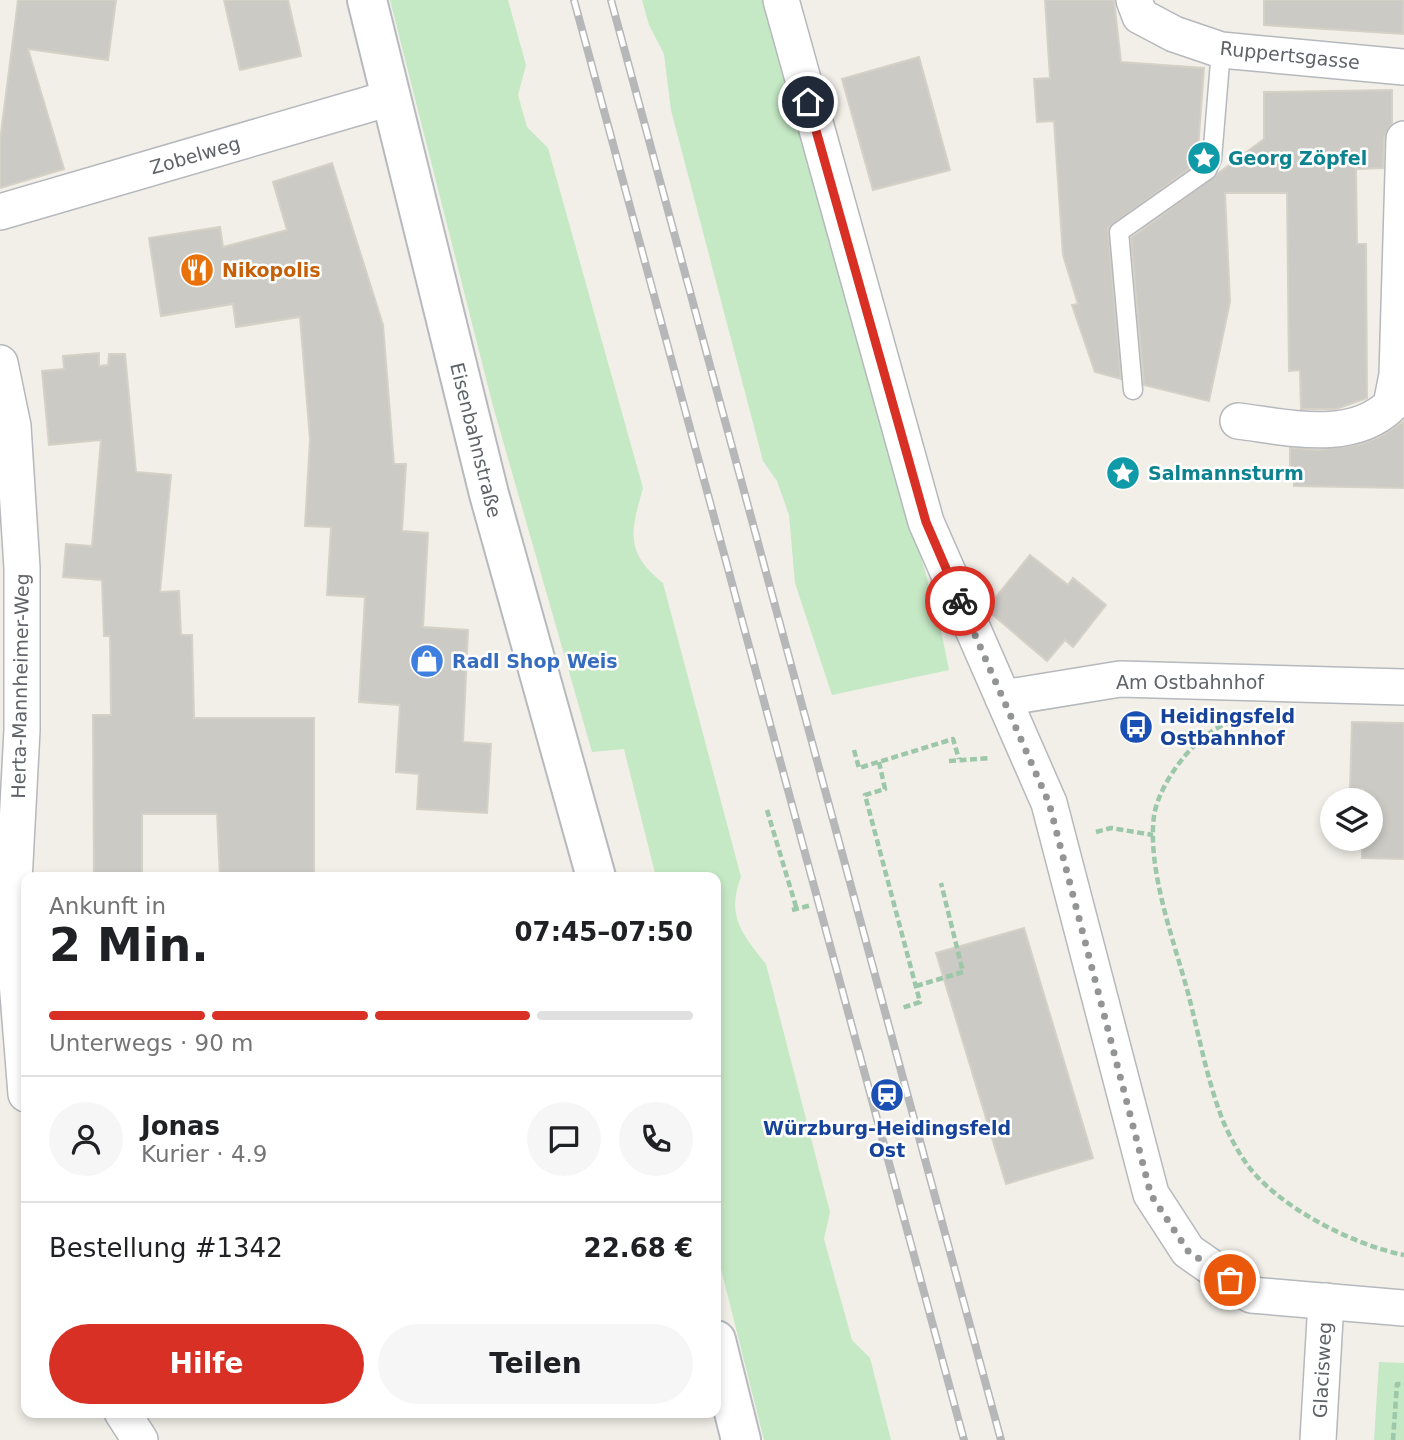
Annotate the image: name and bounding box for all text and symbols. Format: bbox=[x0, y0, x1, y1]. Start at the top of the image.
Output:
street label: Ruppertsgasse bbox=[1219, 37, 1361, 73]
pin bbox=[778, 72, 838, 132]
icon: home bbox=[789, 83, 827, 121]
street label: Zobelweg bbox=[147, 132, 243, 178]
place icon: Georg Zöpfel bbox=[1185, 139, 1223, 177]
place label: Georg Zöpfel bbox=[1228, 147, 1367, 169]
restaurant icon: Nikopolis bbox=[178, 251, 216, 289]
place label: Nikopolis bbox=[222, 259, 321, 281]
street label: Eisenbahnstraße bbox=[446, 360, 506, 520]
place icon: Salmannsturm bbox=[1104, 454, 1142, 492]
place label: Salmannsturm bbox=[1148, 462, 1304, 484]
courier bbox=[925, 566, 995, 636]
street label: Herta-Mannheimer-Weg bbox=[7, 573, 33, 799]
icon: bike bbox=[941, 582, 979, 620]
shop icon: Radl Shop Weis bbox=[408, 642, 446, 680]
place label: Radl Shop Weis bbox=[452, 650, 618, 672]
street label: Am Ostbahnhof bbox=[1116, 671, 1265, 693]
place label: Heidingsfeld Ostbahnhof bbox=[1160, 705, 1295, 749]
bus stop icon: Heidingsfeld Ostbahnhof bbox=[1117, 708, 1155, 746]
map controls bbox=[1320, 788, 1383, 851]
button: layers bbox=[1320, 788, 1383, 851]
text: Ankunft in bbox=[49, 893, 166, 919]
text: 07:45–07:50 bbox=[514, 917, 693, 947]
text: 2 Min. bbox=[49, 918, 209, 972]
text: Unterwegs · 90 m bbox=[49, 1030, 254, 1056]
station icon: Würzburg-Heidingsfeld Ost bbox=[868, 1076, 906, 1114]
button: person bbox=[49, 1102, 123, 1176]
button: chat bbox=[527, 1102, 601, 1176]
button: phone bbox=[619, 1102, 693, 1176]
text: Jonas bbox=[141, 1111, 220, 1141]
place label: Würzburg-Heidingsfeld Ost bbox=[763, 1117, 1011, 1161]
text: Kurier · 4.9 bbox=[141, 1141, 267, 1167]
text: Bestellung #1342 bbox=[49, 1233, 283, 1263]
text: 22.68 € bbox=[584, 1233, 693, 1263]
pin bbox=[1200, 1250, 1260, 1310]
icon: bag bbox=[1211, 1261, 1249, 1299]
street label: Glacisweg bbox=[1308, 1321, 1336, 1419]
button: Hilfe bbox=[49, 1324, 364, 1404]
button: Teilen bbox=[378, 1324, 693, 1404]

